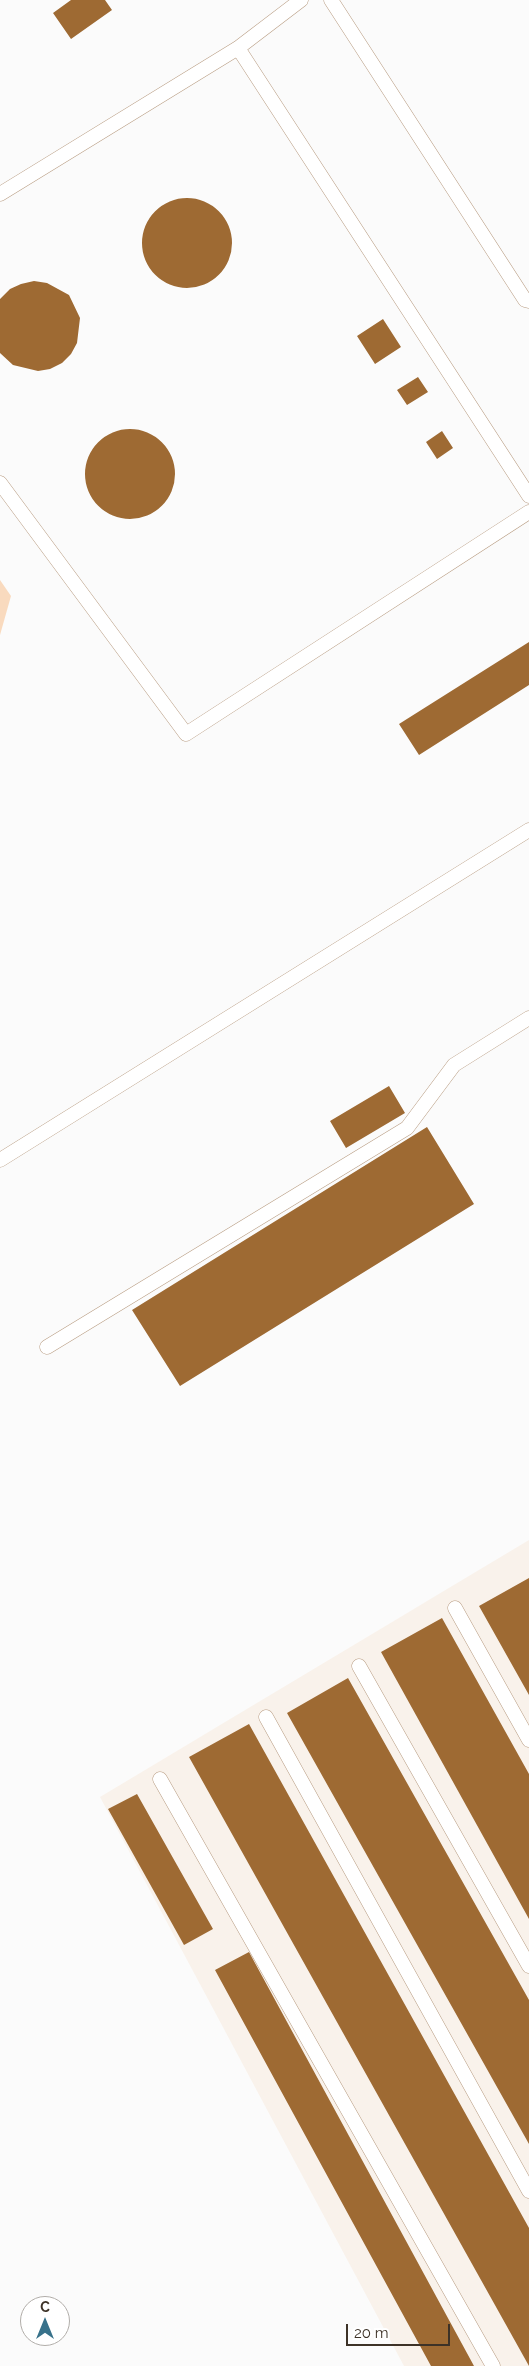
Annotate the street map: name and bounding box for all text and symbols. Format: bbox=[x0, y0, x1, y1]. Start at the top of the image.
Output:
north arrow bbox=[20, 2296, 70, 2346]
text: С bbox=[40, 2299, 50, 2315]
scale bar bbox=[349, 2314, 453, 2346]
text: 20 m bbox=[354, 2324, 389, 2342]

